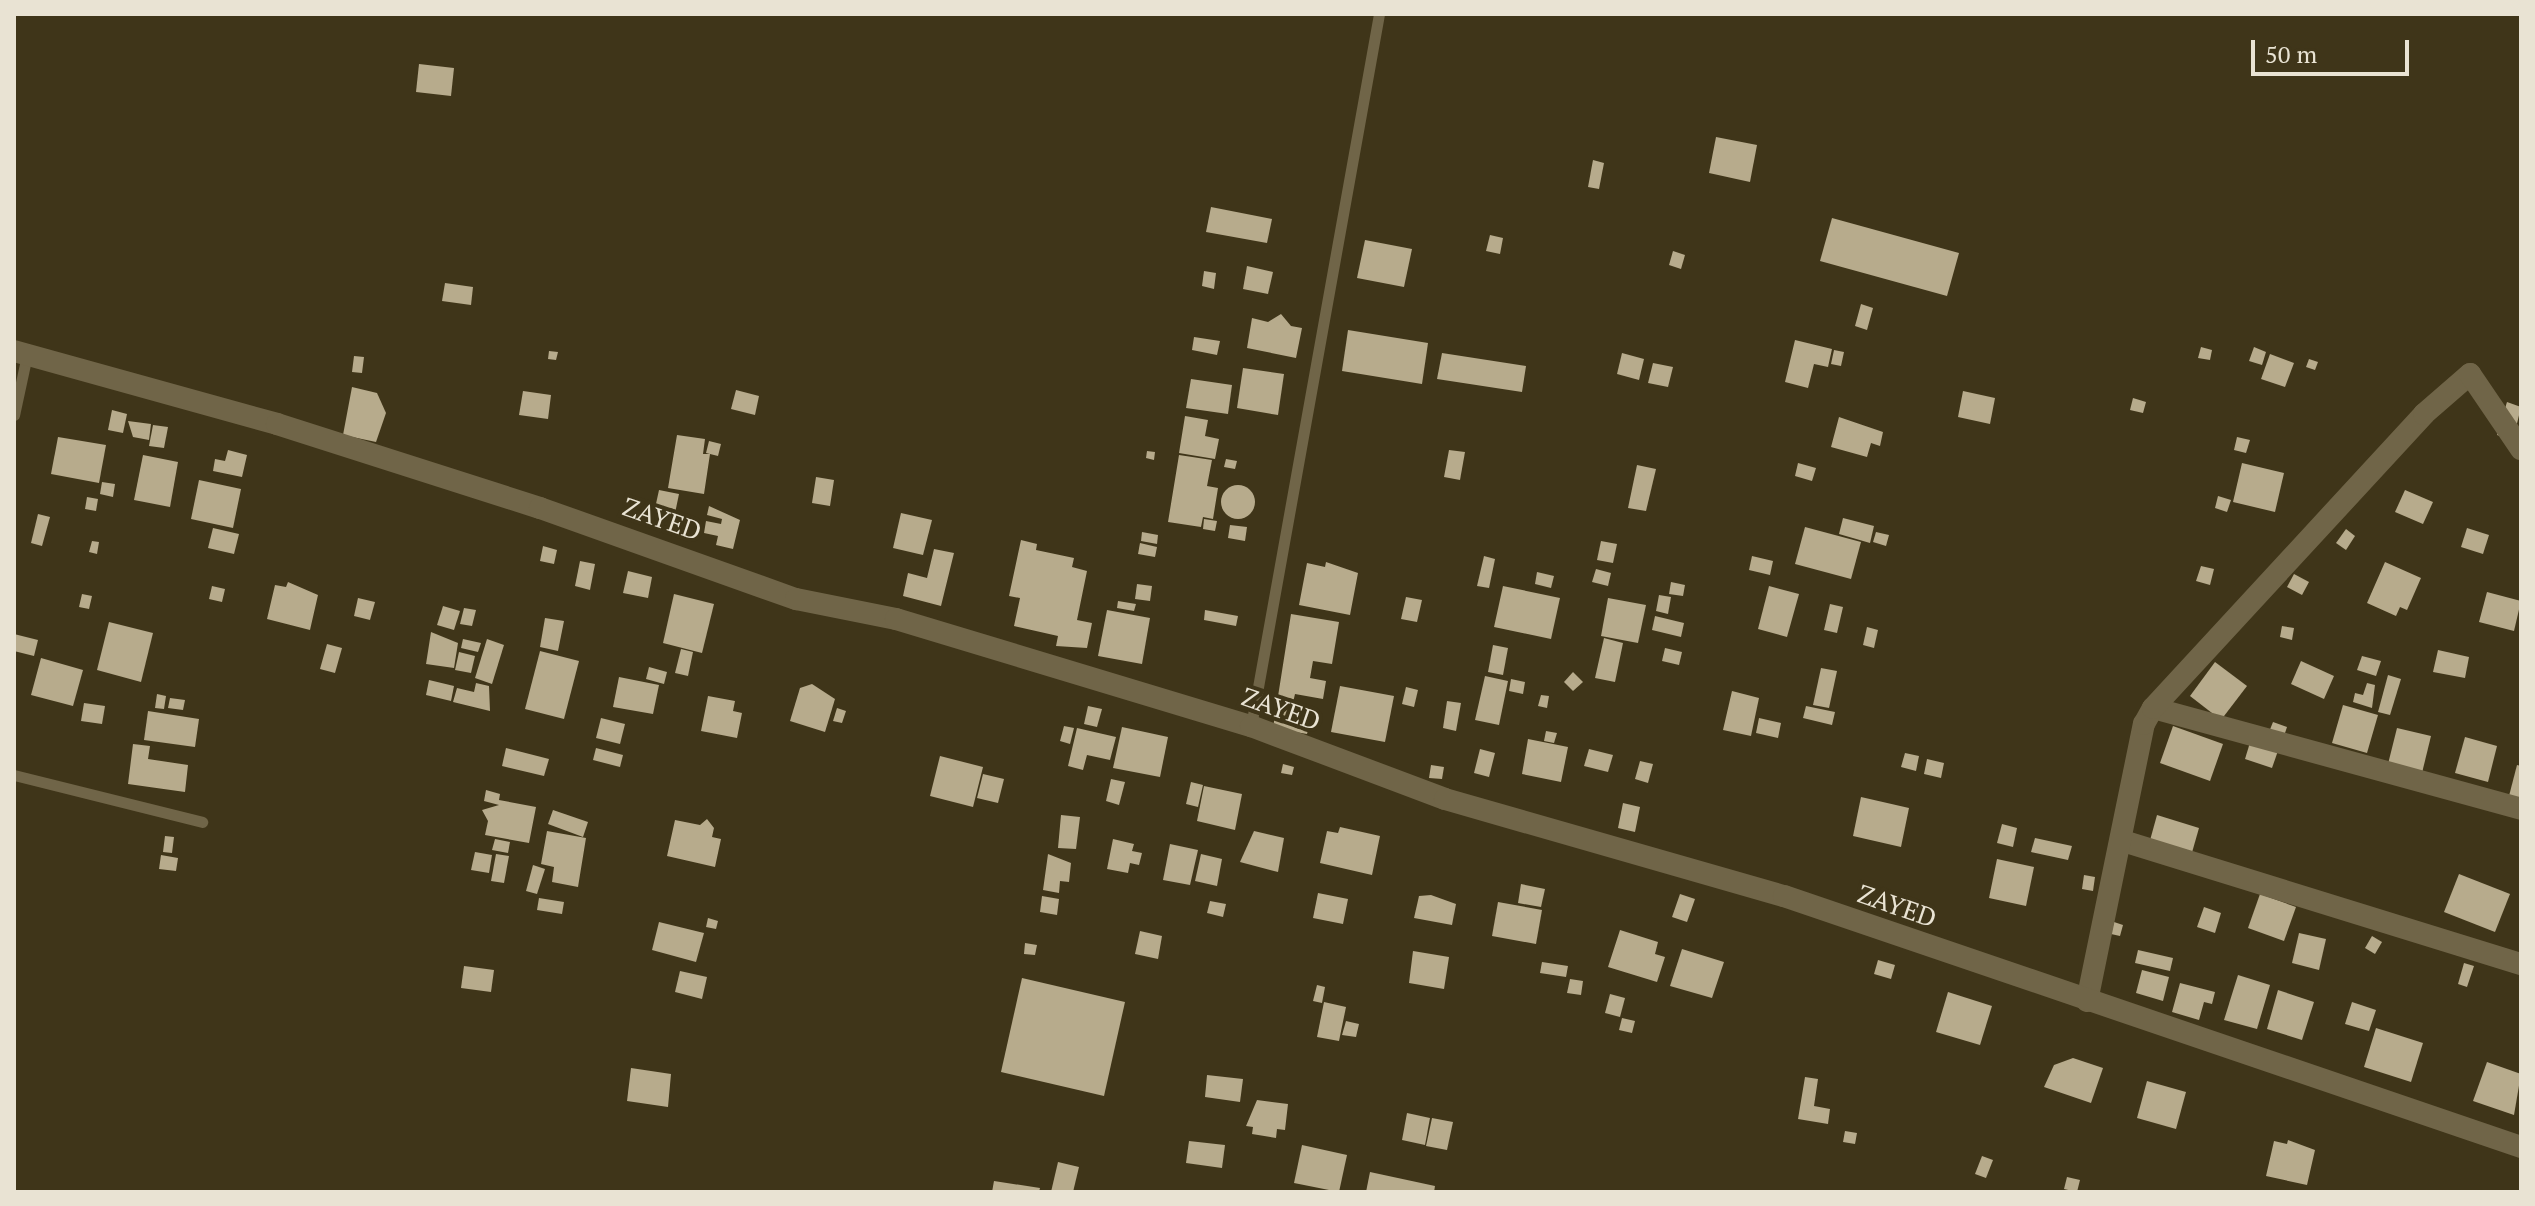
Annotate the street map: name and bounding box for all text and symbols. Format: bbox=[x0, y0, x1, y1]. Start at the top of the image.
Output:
scale bar bbox=[2255, 24, 2413, 74]
text: 50 m bbox=[2265, 38, 2317, 70]
street label: ZAYED bbox=[619, 491, 705, 547]
street label: ZAYED bbox=[1238, 681, 1324, 737]
street label: ZAYED bbox=[1854, 878, 1940, 934]

